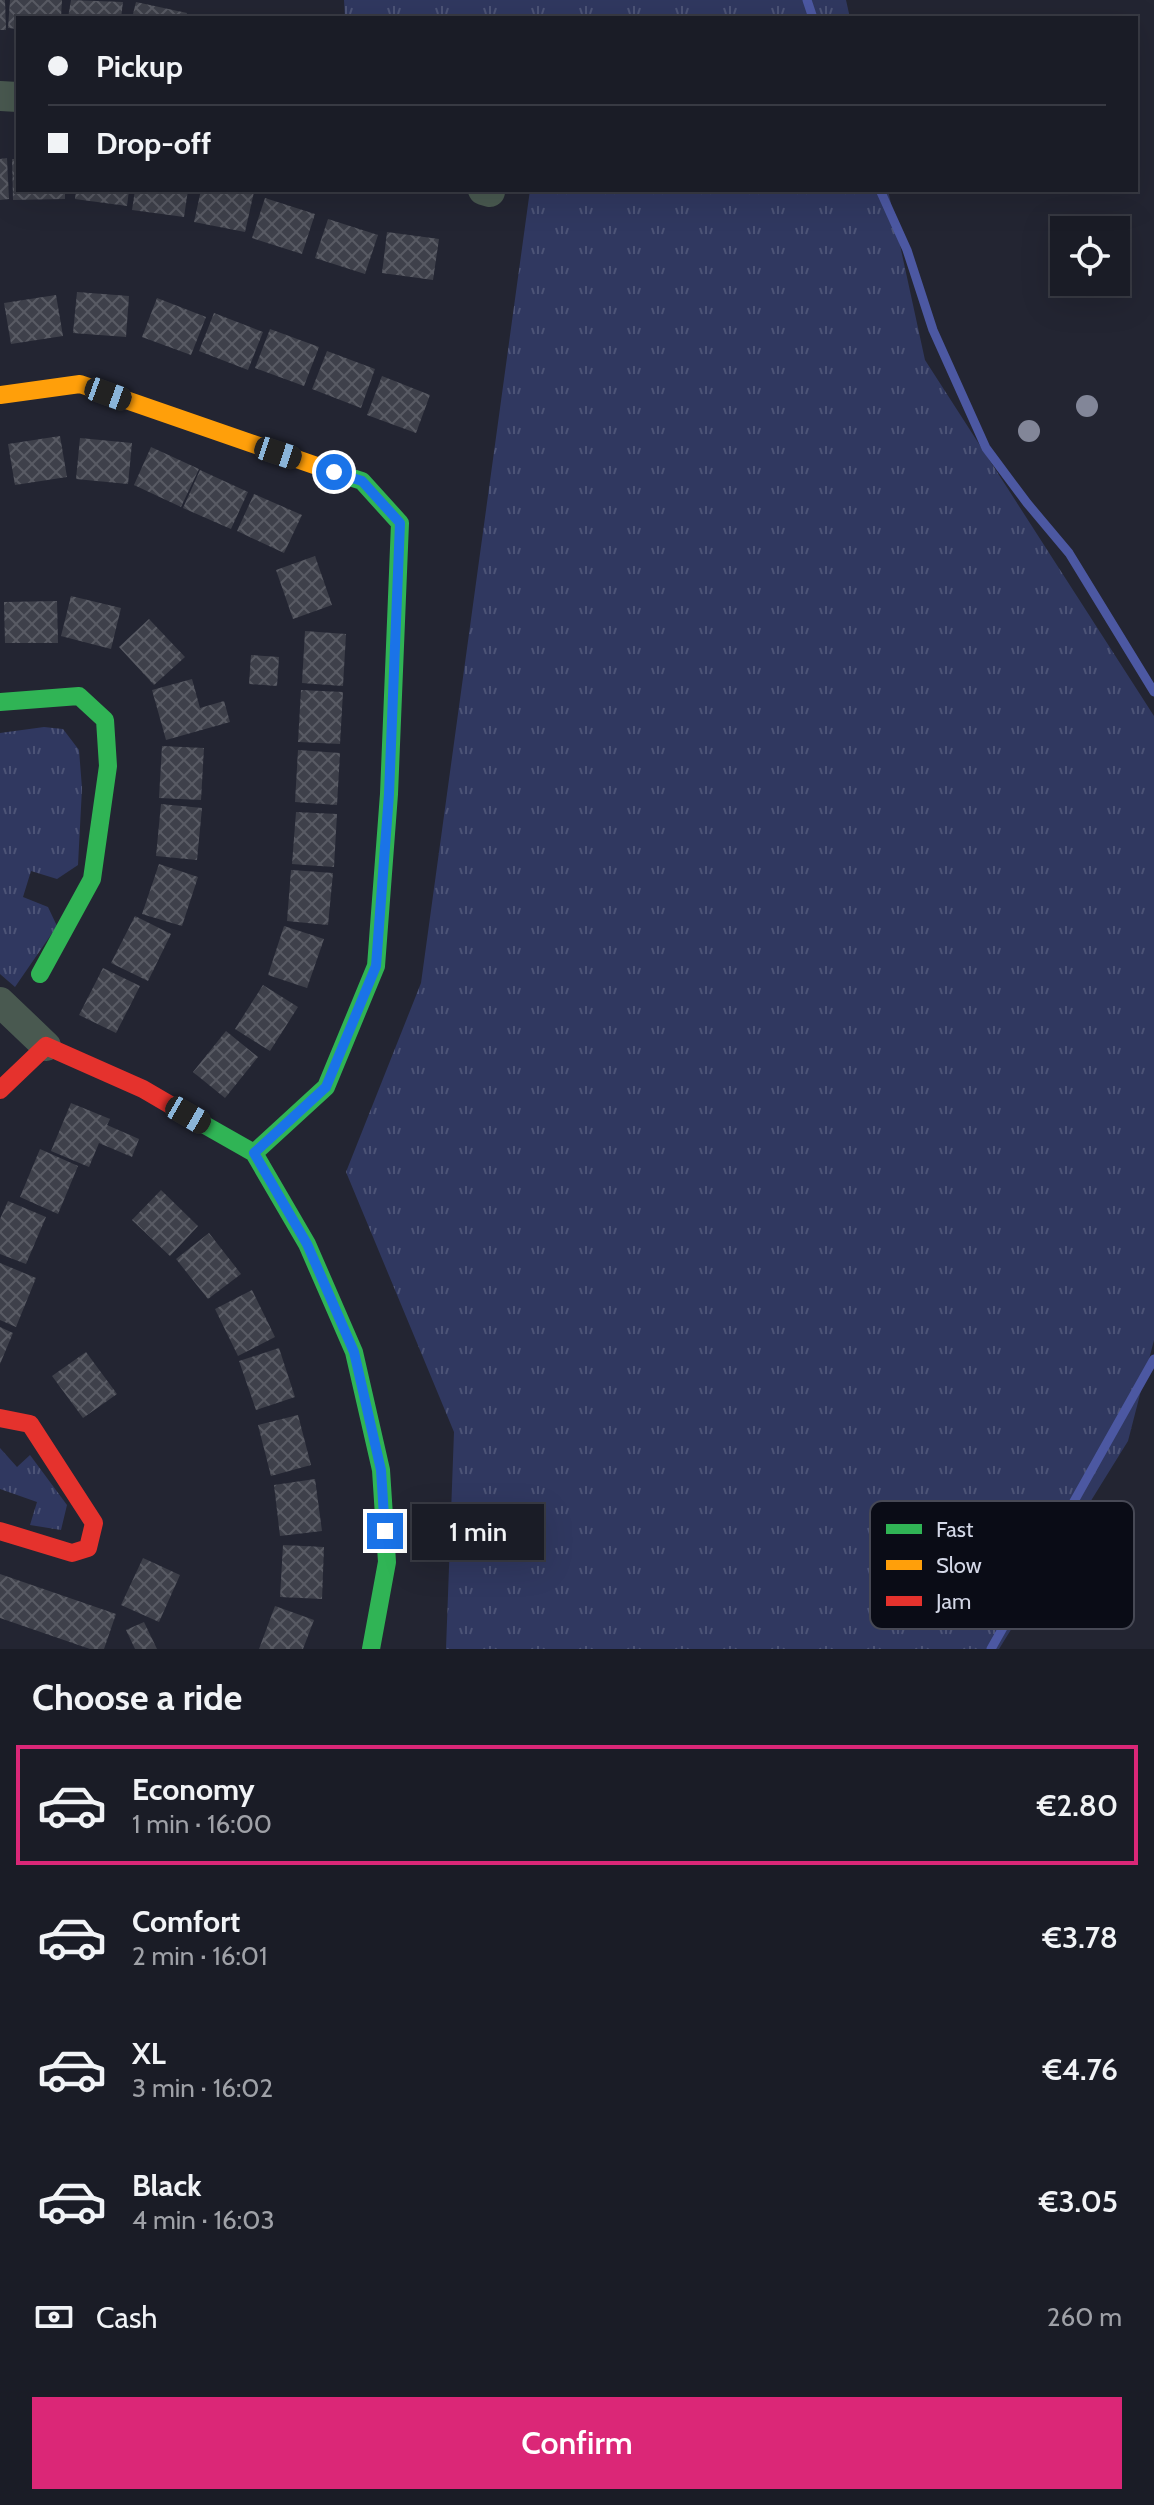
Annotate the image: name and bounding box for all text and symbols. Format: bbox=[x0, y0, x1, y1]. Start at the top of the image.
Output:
text: Pickup bbox=[96, 48, 183, 85]
text: Drop-off bbox=[96, 125, 211, 162]
map controls bbox=[1050, 216, 1130, 296]
button: locate bbox=[1050, 216, 1130, 296]
car bbox=[81, 375, 135, 413]
car bbox=[251, 434, 305, 472]
route start bbox=[316, 454, 352, 490]
car bbox=[161, 1093, 215, 1137]
legend bbox=[870, 1501, 1134, 1629]
callout: 1 min bbox=[413, 1503, 545, 1559]
route end bbox=[367, 1513, 403, 1549]
text: 1 min bbox=[449, 1516, 507, 1548]
text: Fast bbox=[936, 1516, 974, 1543]
text: Slow bbox=[936, 1552, 982, 1579]
text: Jam bbox=[935, 1588, 971, 1615]
text: Choose a ride bbox=[32, 1675, 242, 1719]
icon: car bbox=[36, 1769, 108, 1841]
text: Economy bbox=[132, 1771, 255, 1808]
text: €2.80 bbox=[1037, 1787, 1118, 1824]
text: 1 min · 16:00 bbox=[132, 1808, 272, 1840]
icon: car bbox=[36, 1901, 108, 1973]
text: Comfort bbox=[132, 1903, 240, 1940]
text: €3.78 bbox=[1043, 1919, 1118, 1956]
text: 2 min · 16:01 bbox=[132, 1940, 268, 1972]
icon: car bbox=[36, 2033, 108, 2105]
text: XL bbox=[132, 2035, 166, 2072]
text: €4.76 bbox=[1043, 2051, 1118, 2088]
text: 3 min · 16:02 bbox=[132, 2072, 273, 2104]
icon: car bbox=[36, 2165, 108, 2237]
text: Black bbox=[132, 2167, 202, 2204]
text: €3.05 bbox=[1039, 2183, 1118, 2220]
text: 4 min · 16:03 bbox=[132, 2204, 274, 2236]
icon: cash bbox=[32, 2295, 76, 2339]
text: Cash bbox=[96, 2299, 158, 2336]
text: 260 m bbox=[1047, 2301, 1122, 2333]
button: Confirm bbox=[32, 2397, 1122, 2489]

